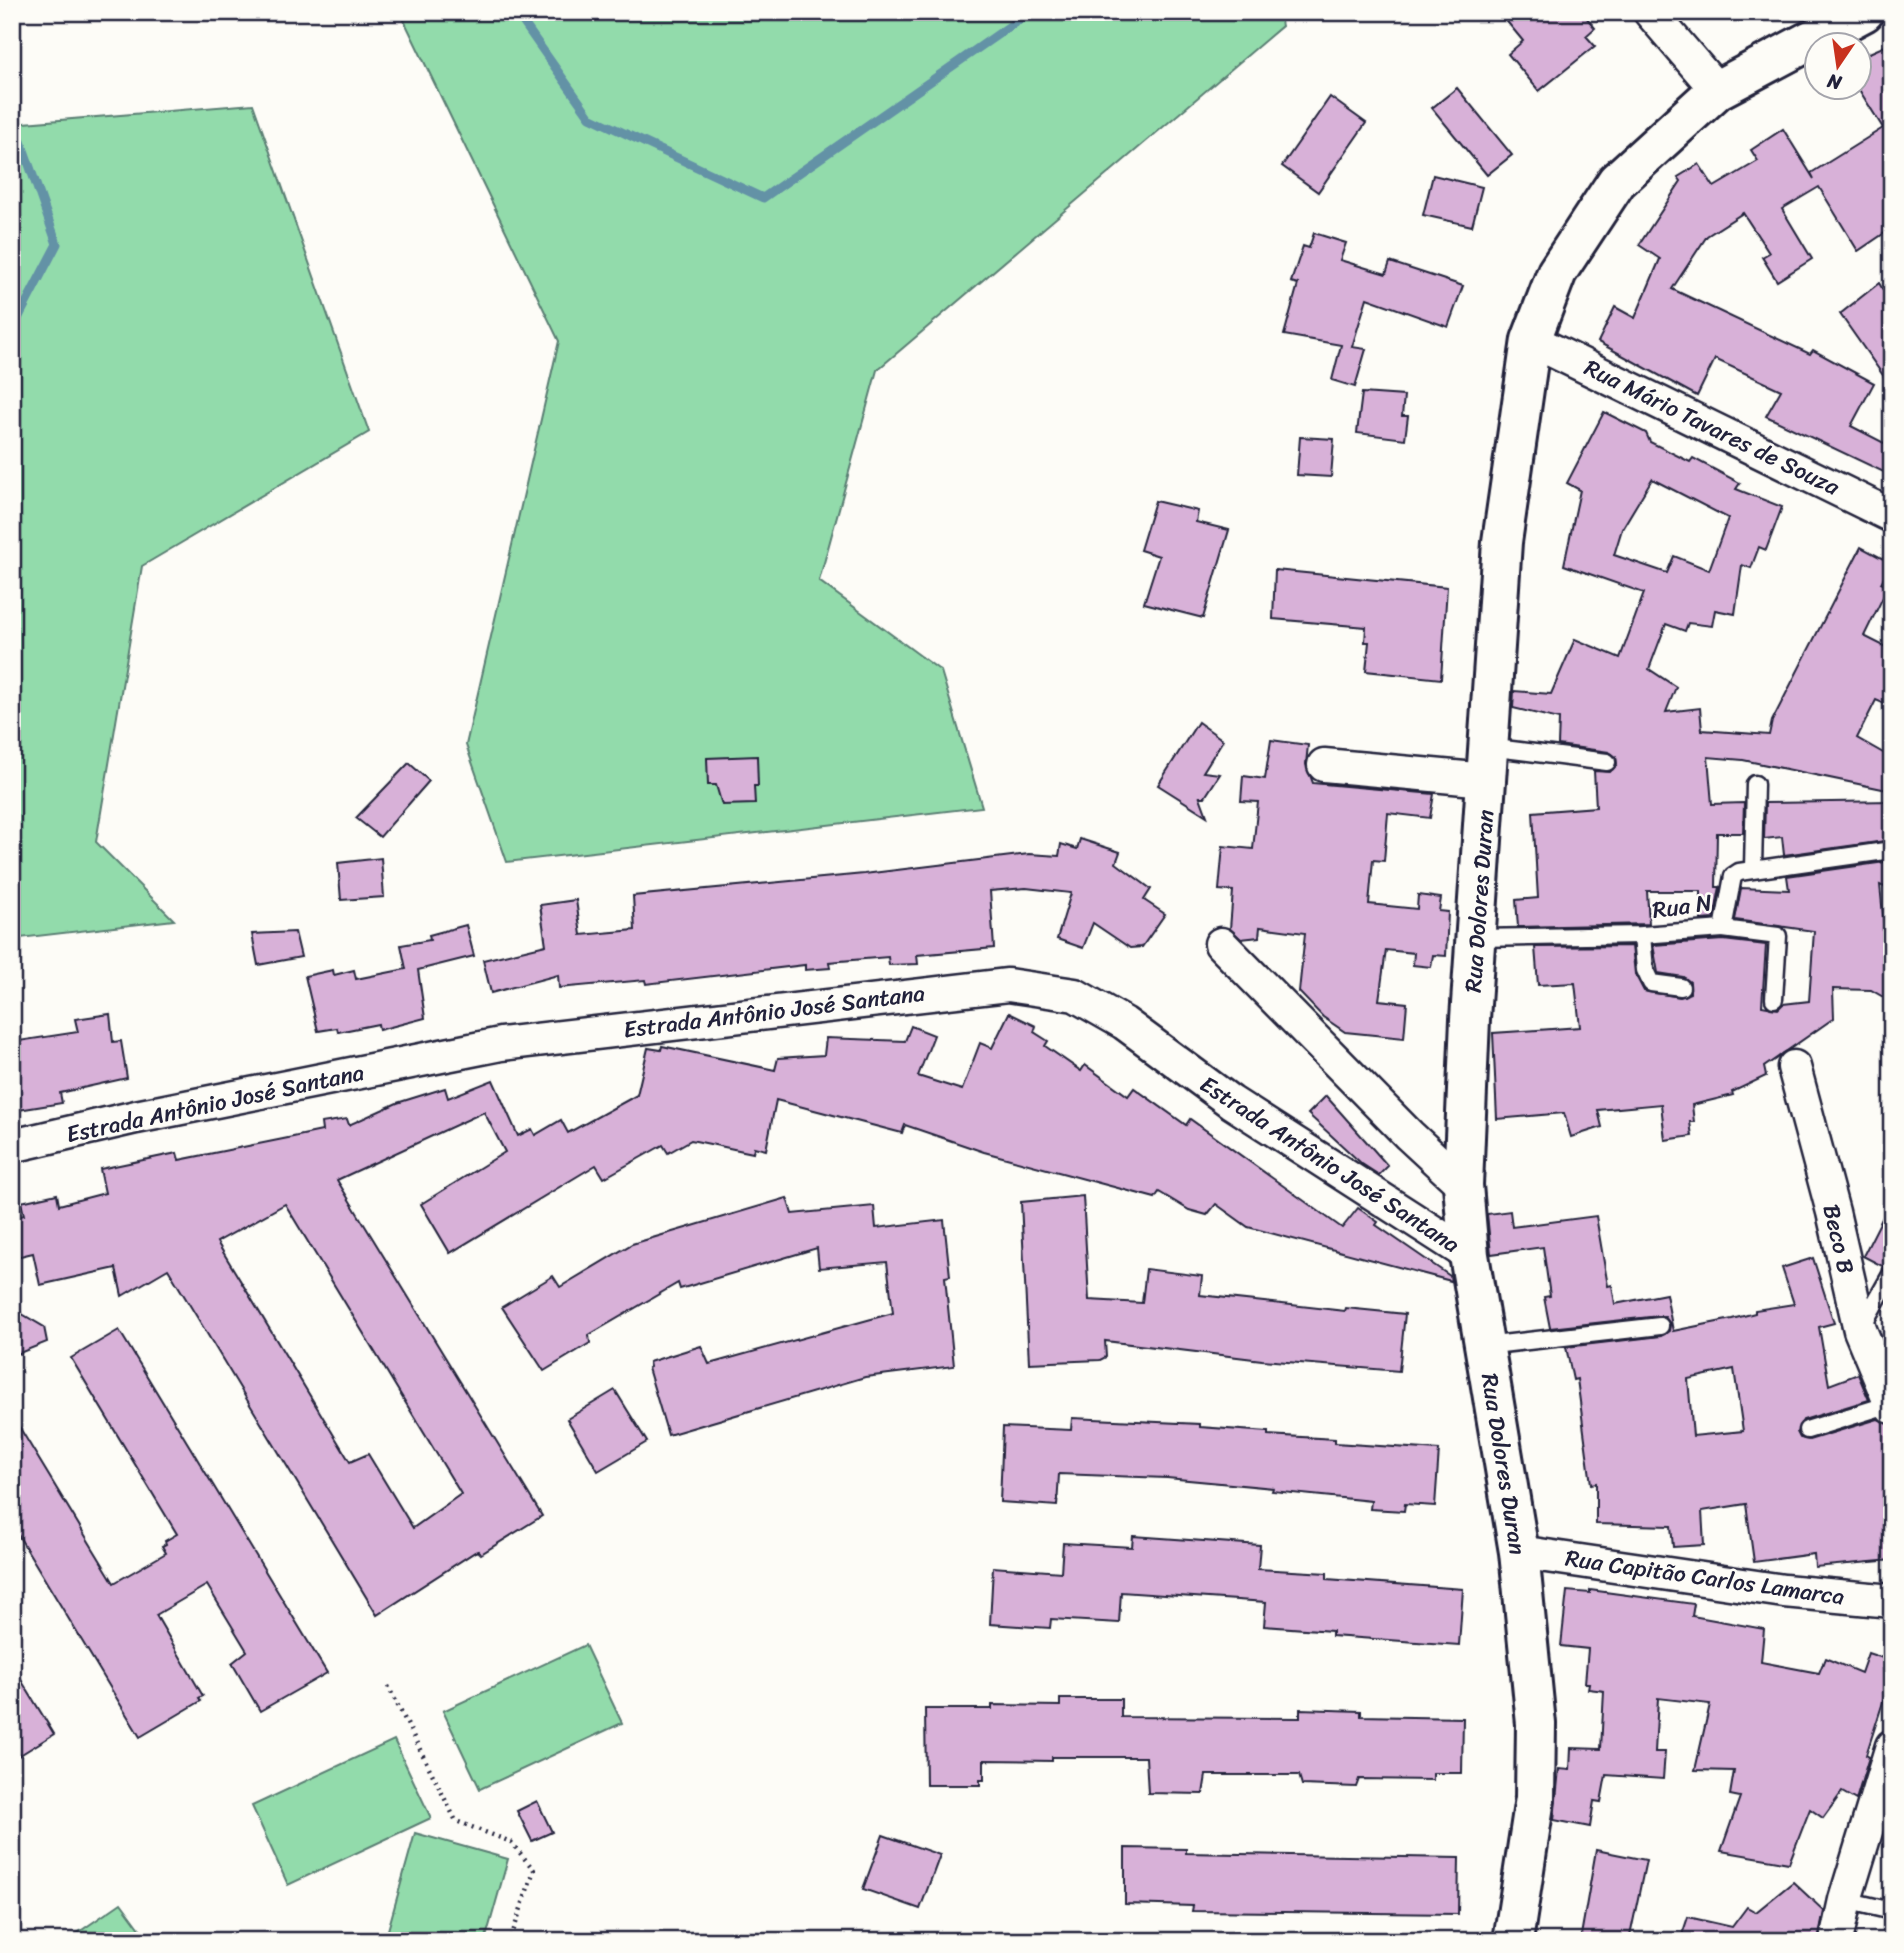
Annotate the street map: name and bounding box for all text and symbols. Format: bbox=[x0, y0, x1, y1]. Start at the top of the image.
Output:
north arrow bbox=[1802, 32, 1872, 102]
text: N bbox=[1823, 64, 1845, 100]
street label: Rua Mário Tavares de Souza bbox=[1577, 348, 1847, 507]
street label: Rua Dolores Duran bbox=[1453, 808, 1506, 994]
street label: Rua N bbox=[1650, 882, 1715, 931]
street label: Estrada Antônio José Santana bbox=[621, 973, 928, 1050]
street label: Estrada Antônio José Santana bbox=[62, 1052, 368, 1155]
street label: Estrada Antônio José Santana bbox=[1191, 1065, 1469, 1264]
street label: Beco B bbox=[1811, 1200, 1866, 1278]
street label: Rua Dolores Duran bbox=[1469, 1370, 1538, 1558]
street label: Rua Capitão Carlos Lamarca bbox=[1563, 1538, 1847, 1617]

